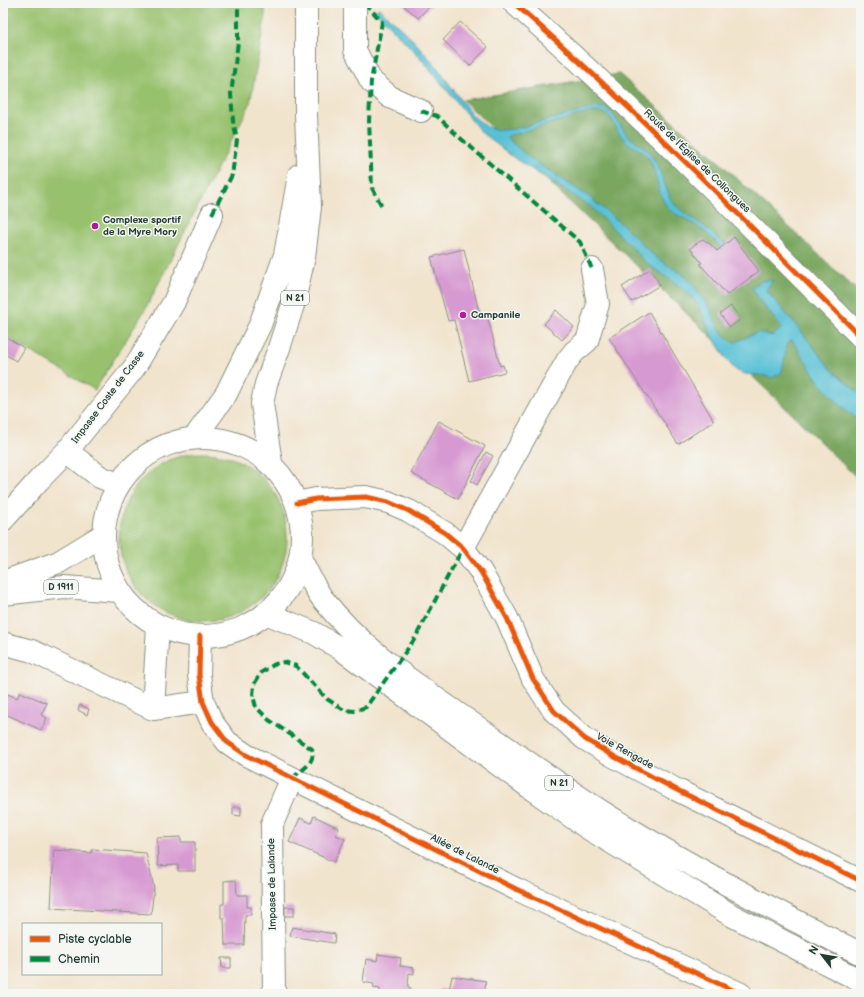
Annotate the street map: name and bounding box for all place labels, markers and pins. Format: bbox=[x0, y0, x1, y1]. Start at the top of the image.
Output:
place label: Complexe sportif de la Myre Mory bbox=[103, 214, 181, 238]
marker: Complexe sportif de la Myre Mory bbox=[90, 221, 100, 231]
place label: Campanile bbox=[471, 309, 520, 321]
marker: Campanile bbox=[458, 310, 468, 320]

